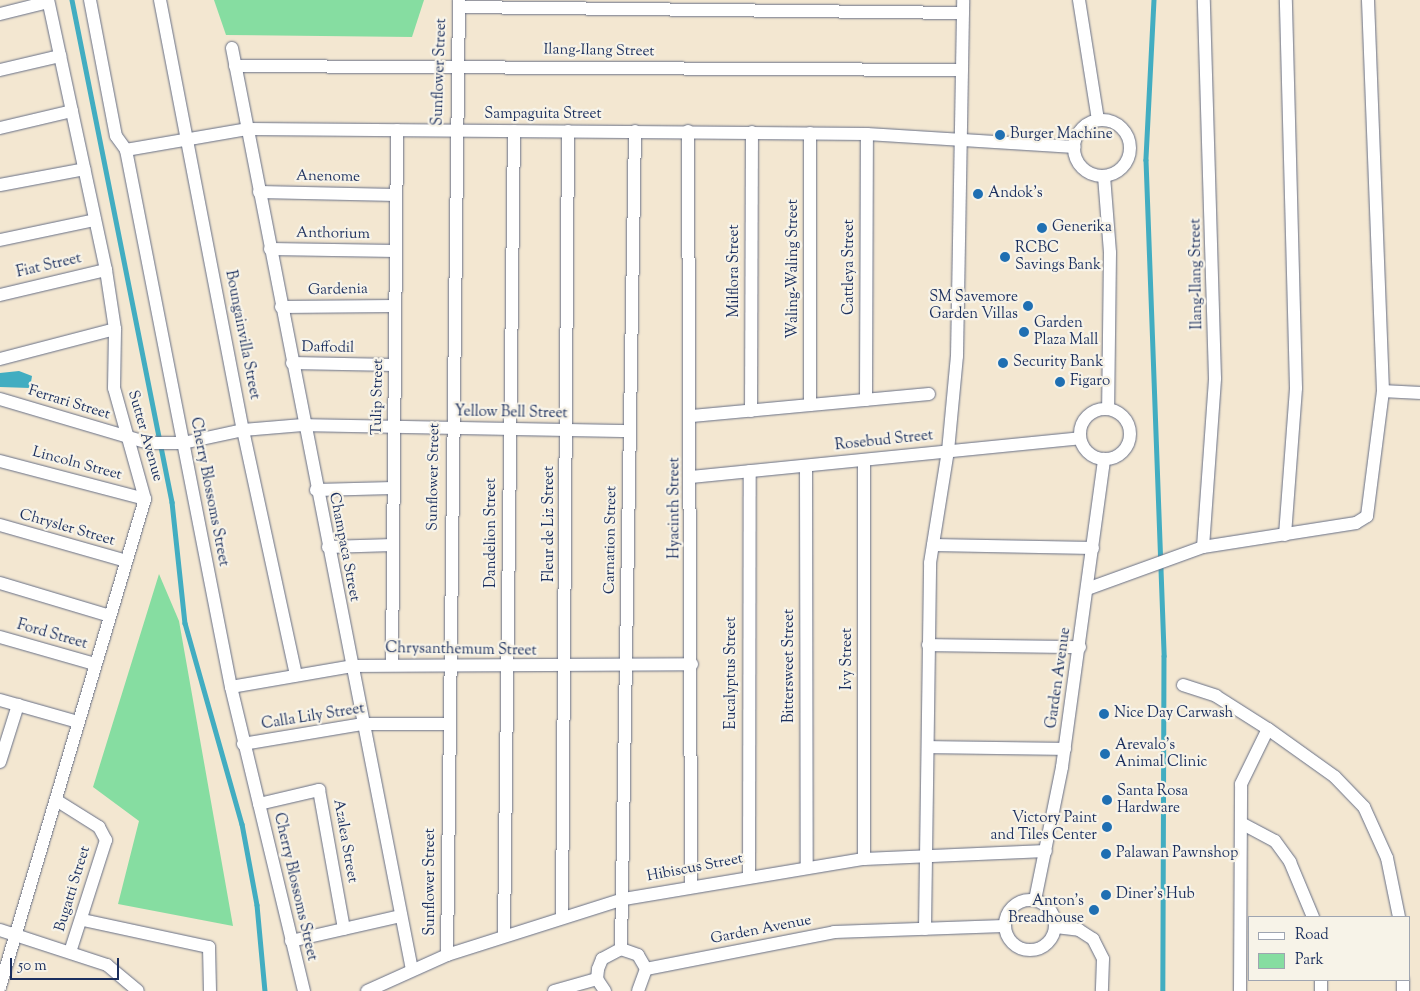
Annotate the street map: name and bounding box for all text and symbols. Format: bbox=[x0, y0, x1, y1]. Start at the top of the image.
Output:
street label: Sunflower Street bbox=[429, 18, 451, 126]
street label: Ilang-Ilang Street bbox=[543, 41, 655, 61]
street label: Sampaguita Street bbox=[484, 106, 602, 124]
place label: Burger Machine bbox=[1010, 126, 1113, 144]
marker: Burger Machine bbox=[994, 129, 1006, 141]
street label: Anenome bbox=[296, 167, 360, 187]
place label: Andok's bbox=[988, 185, 1043, 203]
marker: Andok's bbox=[972, 188, 984, 200]
street label: Waling-Waling Street bbox=[785, 199, 803, 339]
street label: Ilang-Ilang Street bbox=[1187, 218, 1207, 330]
street label: Cattleya Street bbox=[841, 219, 859, 315]
place label: Generika bbox=[1052, 219, 1112, 237]
marker: Generika bbox=[1036, 222, 1048, 234]
street label: Anthorium bbox=[296, 224, 370, 244]
street label: Milflora Street bbox=[726, 224, 744, 318]
place label: RCBC Savings Bank bbox=[1015, 239, 1101, 274]
street label: Fiat Street bbox=[15, 250, 83, 282]
marker: RCBC Savings Bank bbox=[999, 251, 1011, 263]
street label: Boungainvilla Street bbox=[221, 269, 263, 401]
street label: Gardenia bbox=[308, 280, 368, 300]
place label: SM Savemore Garden Villas bbox=[929, 288, 1018, 323]
marker: SM Savemore Garden Villas bbox=[1022, 300, 1034, 312]
place label: Garden Plaza Mall bbox=[1034, 314, 1098, 349]
marker: Garden Plaza Mall bbox=[1018, 326, 1030, 338]
street label: Daffodil bbox=[301, 339, 355, 357]
place label: Security Bank bbox=[1013, 354, 1103, 372]
marker: Security Bank bbox=[997, 357, 1009, 369]
street label: Tulip Street bbox=[368, 359, 388, 435]
place label: Figaro bbox=[1070, 373, 1110, 391]
marker: Figaro bbox=[1054, 376, 1066, 388]
street label: Ferrari Street bbox=[26, 382, 112, 424]
street label: Sutter Avenue bbox=[123, 388, 167, 484]
street label: Yellow Bell Street bbox=[454, 403, 568, 423]
street label: Cherry Blossoms Street bbox=[186, 416, 232, 568]
street label: Sunflower Street bbox=[424, 423, 444, 531]
street label: Rosebud Street bbox=[834, 427, 934, 455]
street label: Lincoln Street bbox=[30, 443, 124, 485]
street label: Hyacinth Street bbox=[666, 457, 684, 559]
street label: Fleur de Liz Street bbox=[541, 466, 559, 582]
street label: Dandelion Street bbox=[483, 478, 501, 588]
street label: Carnation Street bbox=[601, 486, 621, 594]
street label: Champaca Street bbox=[325, 491, 363, 603]
street label: Chrysler Street bbox=[17, 506, 117, 550]
street label: Bittersweet Street bbox=[781, 609, 799, 723]
street label: Ford Street bbox=[15, 616, 89, 654]
street label: Eucalyptus Street bbox=[723, 617, 741, 729]
street label: Garden Avenue bbox=[1043, 626, 1075, 730]
street label: Ivy Street bbox=[839, 628, 857, 690]
street label: Chrysanthemum Street bbox=[385, 640, 537, 660]
street label: Calla Lily Street bbox=[260, 700, 366, 734]
place label: Nice Day Carwash bbox=[1114, 705, 1233, 723]
marker: Nice Day Carwash bbox=[1098, 708, 1110, 720]
place label: Arevalo's Animal Clinic bbox=[1115, 736, 1207, 771]
marker: Arevalo's Animal Clinic bbox=[1099, 748, 1111, 760]
place label: Santa Rosa Hardware bbox=[1117, 782, 1188, 817]
marker: Santa Rosa Hardware bbox=[1101, 794, 1113, 806]
street label: Azalea Street bbox=[329, 798, 361, 884]
place label: Victory Paint and Tiles Center bbox=[990, 809, 1097, 844]
street label: Cherry Blossoms Street bbox=[269, 811, 321, 963]
marker: Victory Paint and Tiles Center bbox=[1101, 821, 1113, 833]
street label: Sunflower Street bbox=[422, 828, 440, 936]
street label: Bugatti Street bbox=[51, 844, 95, 934]
place label: Palawan Pawnshop bbox=[1116, 845, 1238, 863]
marker: Palawan Pawnshop bbox=[1100, 848, 1112, 860]
street label: Hibiscus Street bbox=[645, 850, 745, 886]
place label: Diner's Hub bbox=[1116, 886, 1195, 904]
marker: Diner's Hub bbox=[1100, 889, 1112, 901]
place label: Anton's Breadhouse bbox=[1008, 892, 1084, 927]
marker: Anton's Breadhouse bbox=[1088, 904, 1100, 916]
street label: Garden Avenue bbox=[709, 911, 813, 949]
legend bbox=[1248, 916, 1410, 981]
text: Road bbox=[1295, 925, 1329, 946]
scale bar bbox=[12, 948, 121, 980]
text: Park bbox=[1295, 950, 1324, 971]
text: 50 m bbox=[18, 956, 47, 977]

